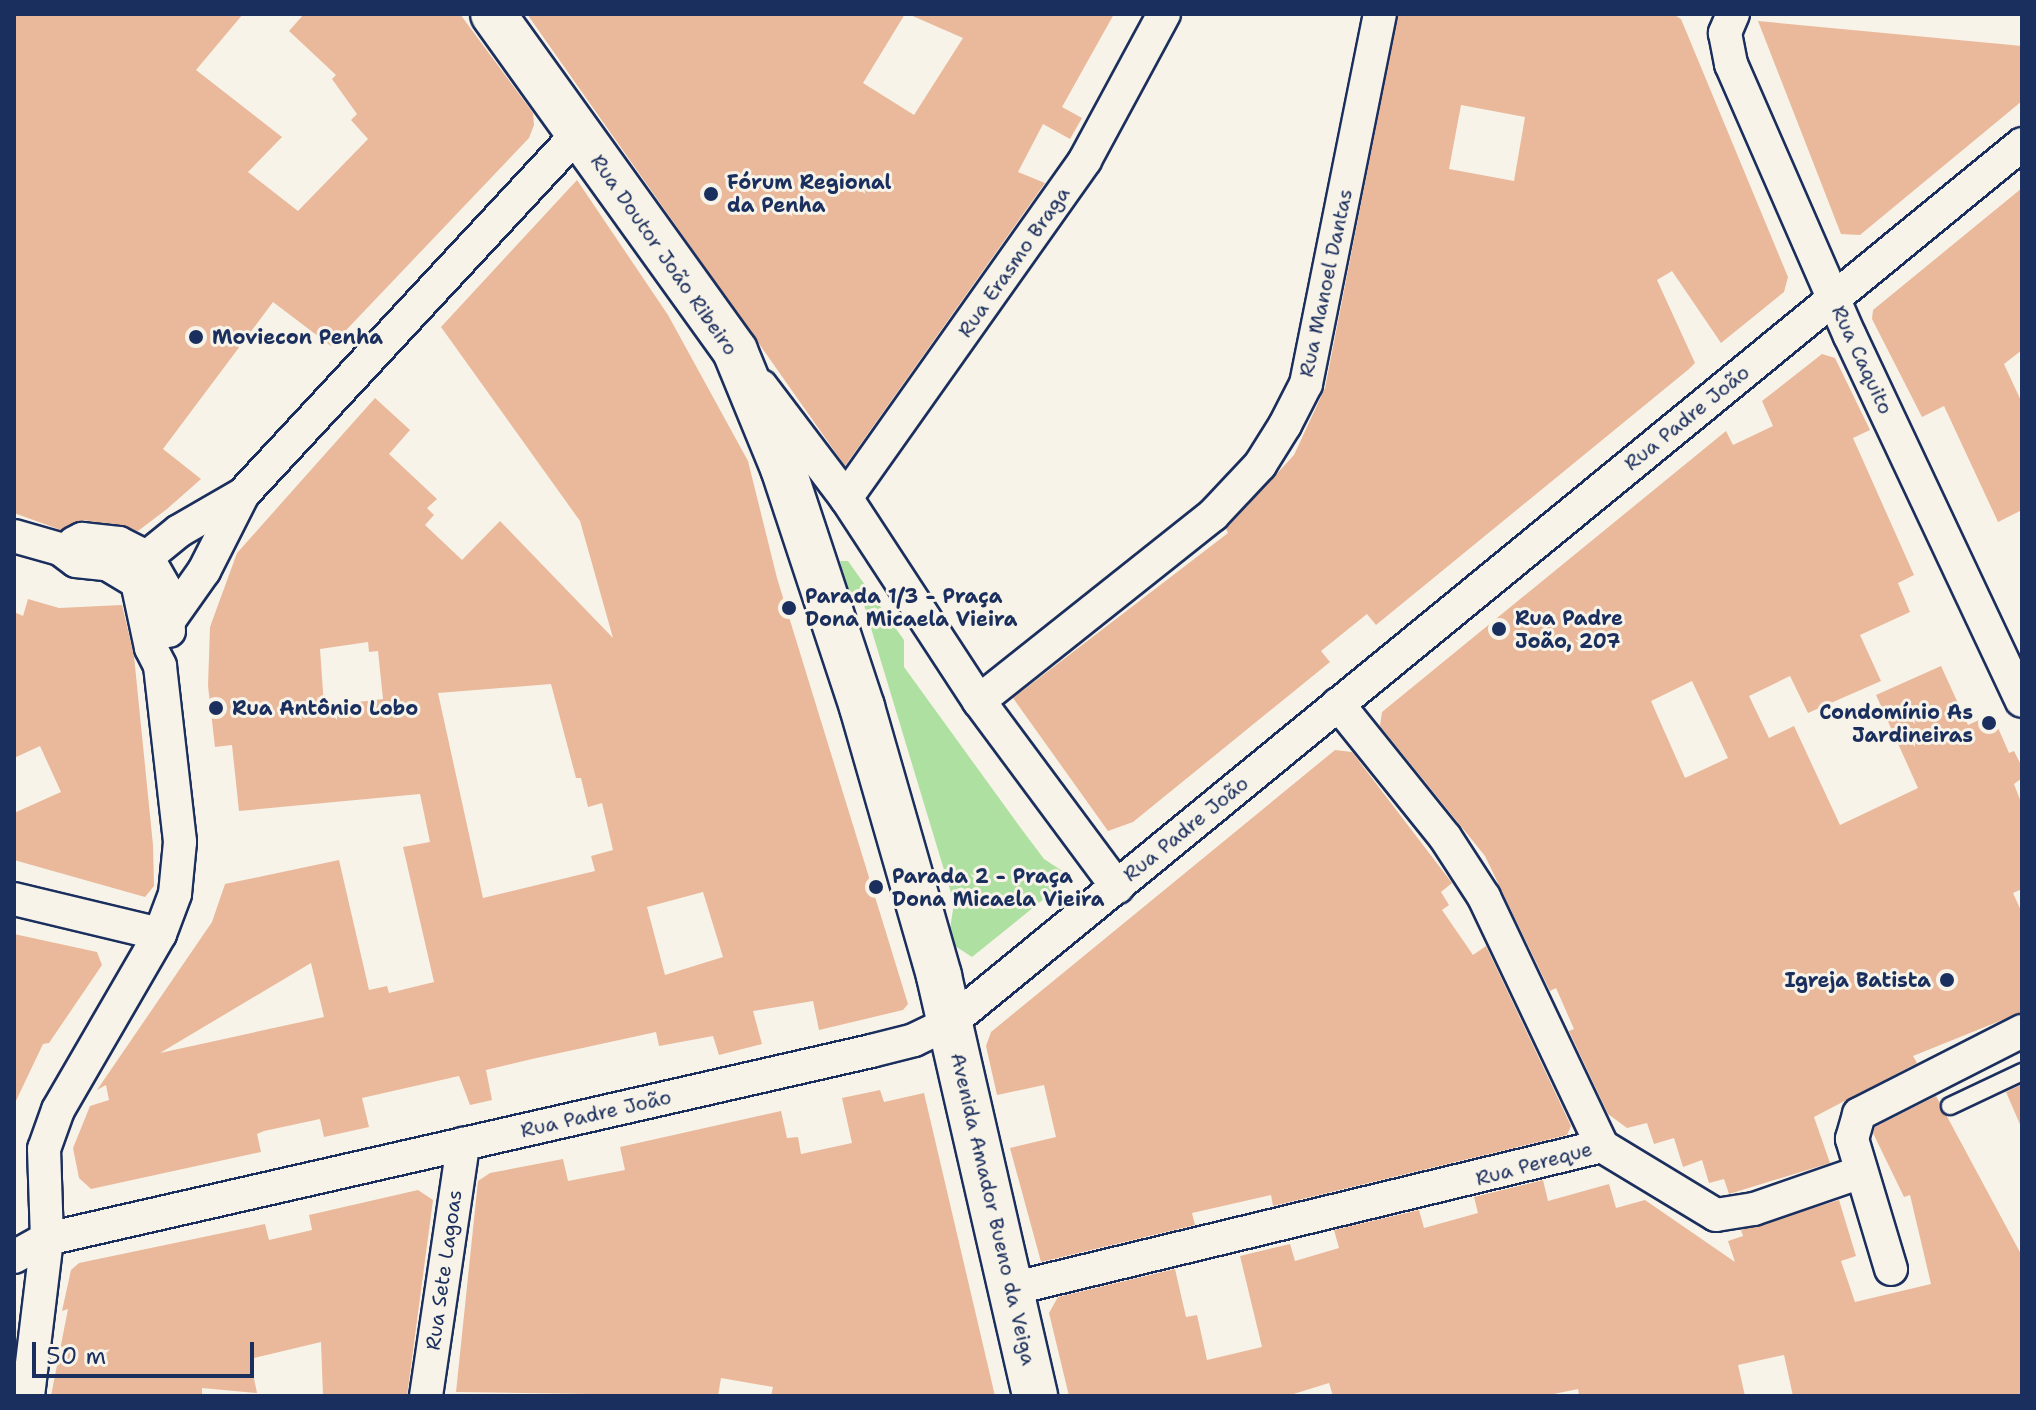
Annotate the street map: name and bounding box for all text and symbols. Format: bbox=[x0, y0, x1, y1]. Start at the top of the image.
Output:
street label: Rua Doutor João Ribeiro bbox=[585, 150, 743, 360]
place label: Fórum Regional da Penha bbox=[727, 170, 891, 217]
street label: Rua Erasmo Braga bbox=[953, 182, 1075, 342]
marker: Fórum Regional da Penha bbox=[702, 185, 720, 203]
street label: Rua Manoel Dantas bbox=[1294, 187, 1358, 379]
street label: Rua Caquito bbox=[1826, 302, 1898, 418]
place label: Moviecon Penha bbox=[212, 325, 383, 349]
marker: Moviecon Penha bbox=[187, 328, 205, 346]
street label: Rua Padre João bbox=[1620, 360, 1754, 476]
place label: Parada 1/3 - Praça Dona Micaela Vieira bbox=[805, 584, 1017, 631]
marker: Parada 1/3 - Praça Dona Micaela Vieira bbox=[780, 599, 798, 617]
place label: Rua Padre João, 207 bbox=[1515, 606, 1623, 653]
marker: Rua Padre João, 207 bbox=[1490, 620, 1508, 638]
place label: Rua Antônio Lobo bbox=[232, 696, 418, 720]
marker: Rua Antônio Lobo bbox=[207, 699, 225, 717]
place label: Condomínio As Jardineiras bbox=[1819, 700, 1973, 747]
marker: Condomínio As Jardineiras bbox=[1980, 714, 1998, 732]
street label: Rua Padre João bbox=[1119, 771, 1253, 887]
place label: Parada 2 - Praça Dona Micaela Vieira bbox=[892, 864, 1104, 911]
marker: Parada 2 - Praça Dona Micaela Vieira bbox=[867, 878, 885, 896]
place label: Igreja Batista bbox=[1784, 968, 1931, 992]
marker: Igreja Batista bbox=[1938, 971, 1956, 989]
street label: Avenida Amador Bueno da Veiga bbox=[945, 1050, 1041, 1368]
street label: Rua Padre João bbox=[518, 1085, 674, 1143]
street label: Rua Pereque bbox=[1473, 1137, 1595, 1191]
street label: Rua Sete Lagoas bbox=[421, 1188, 467, 1352]
scale bar bbox=[36, 1326, 258, 1376]
text: 50 m bbox=[46, 1340, 106, 1372]

